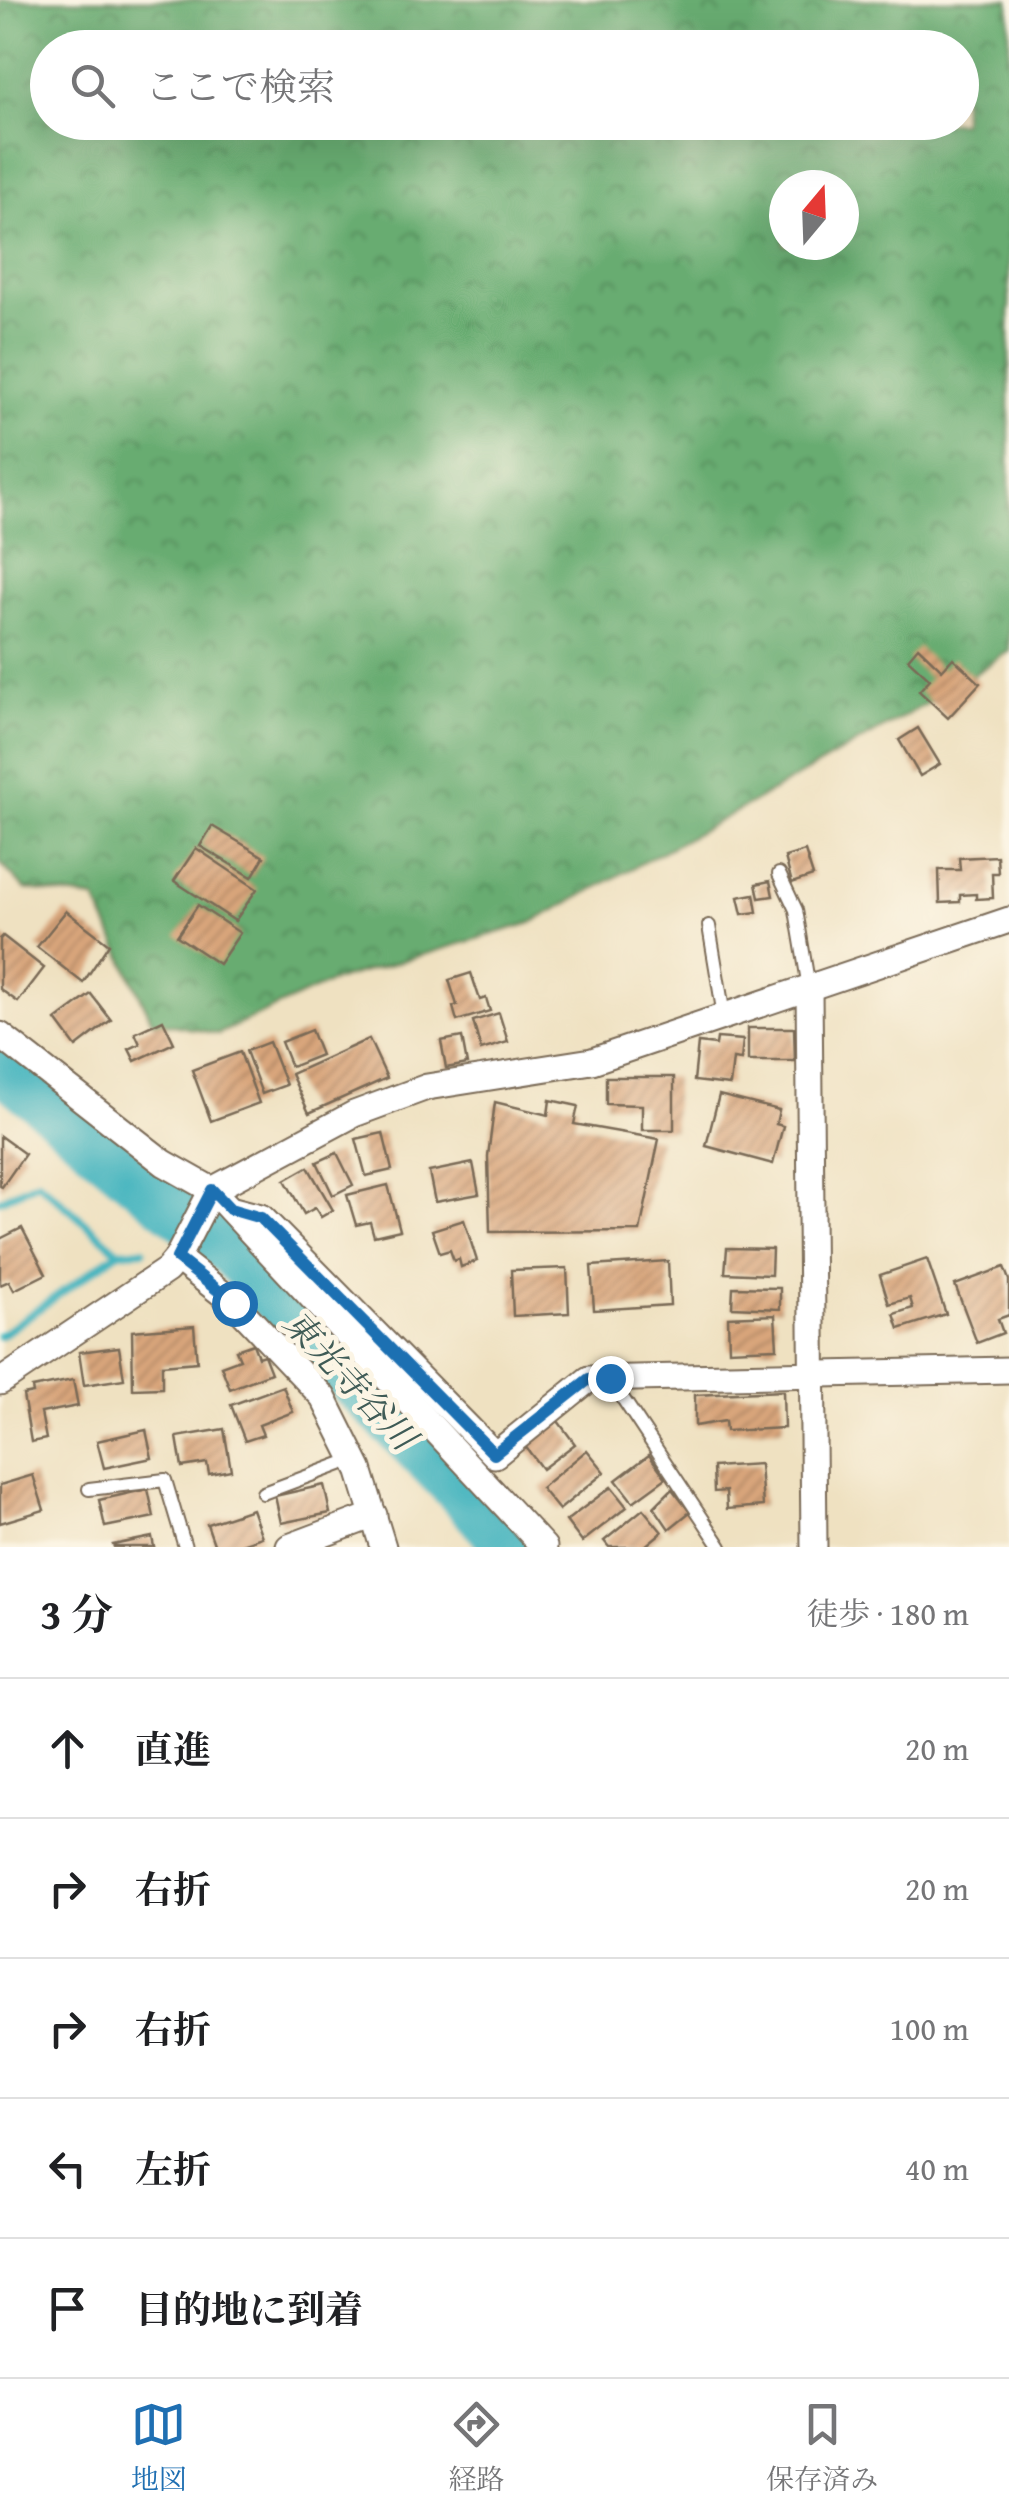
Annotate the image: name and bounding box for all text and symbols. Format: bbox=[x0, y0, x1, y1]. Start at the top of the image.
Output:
search box bbox=[30, 30, 979, 140]
icon: search bbox=[65, 58, 120, 113]
text: ここで検索 bbox=[145, 58, 335, 114]
north arrow bbox=[769, 170, 859, 260]
route start bbox=[212, 1281, 258, 1327]
water label: 東光寺谷川 bbox=[272, 1298, 431, 1464]
route end bbox=[588, 1356, 634, 1402]
text: 3 分 bbox=[40, 1583, 113, 1644]
text: 徒歩 · 180 m bbox=[806, 1590, 969, 1637]
icon: ahead bbox=[40, 1721, 95, 1776]
text: 直進 bbox=[135, 1721, 211, 1777]
text: 20 m bbox=[905, 1725, 969, 1772]
icon: right bbox=[40, 1861, 95, 1916]
text: 右折 bbox=[135, 1861, 211, 1917]
text: 20 m bbox=[905, 1865, 969, 1912]
icon: right bbox=[40, 2001, 95, 2056]
text: 右折 bbox=[135, 2001, 211, 2057]
text: 100 m bbox=[890, 2005, 969, 2052]
icon: left bbox=[40, 2141, 95, 2196]
text: 左折 bbox=[135, 2141, 211, 2197]
text: 40 m bbox=[905, 2145, 969, 2192]
icon: arrive bbox=[40, 2281, 95, 2336]
text: 目的地に到着 bbox=[135, 2281, 363, 2337]
tab: 地図 bbox=[131, 2397, 187, 2499]
tab: 経路 bbox=[448, 2397, 504, 2499]
tab: 保存済み bbox=[766, 2397, 878, 2499]

